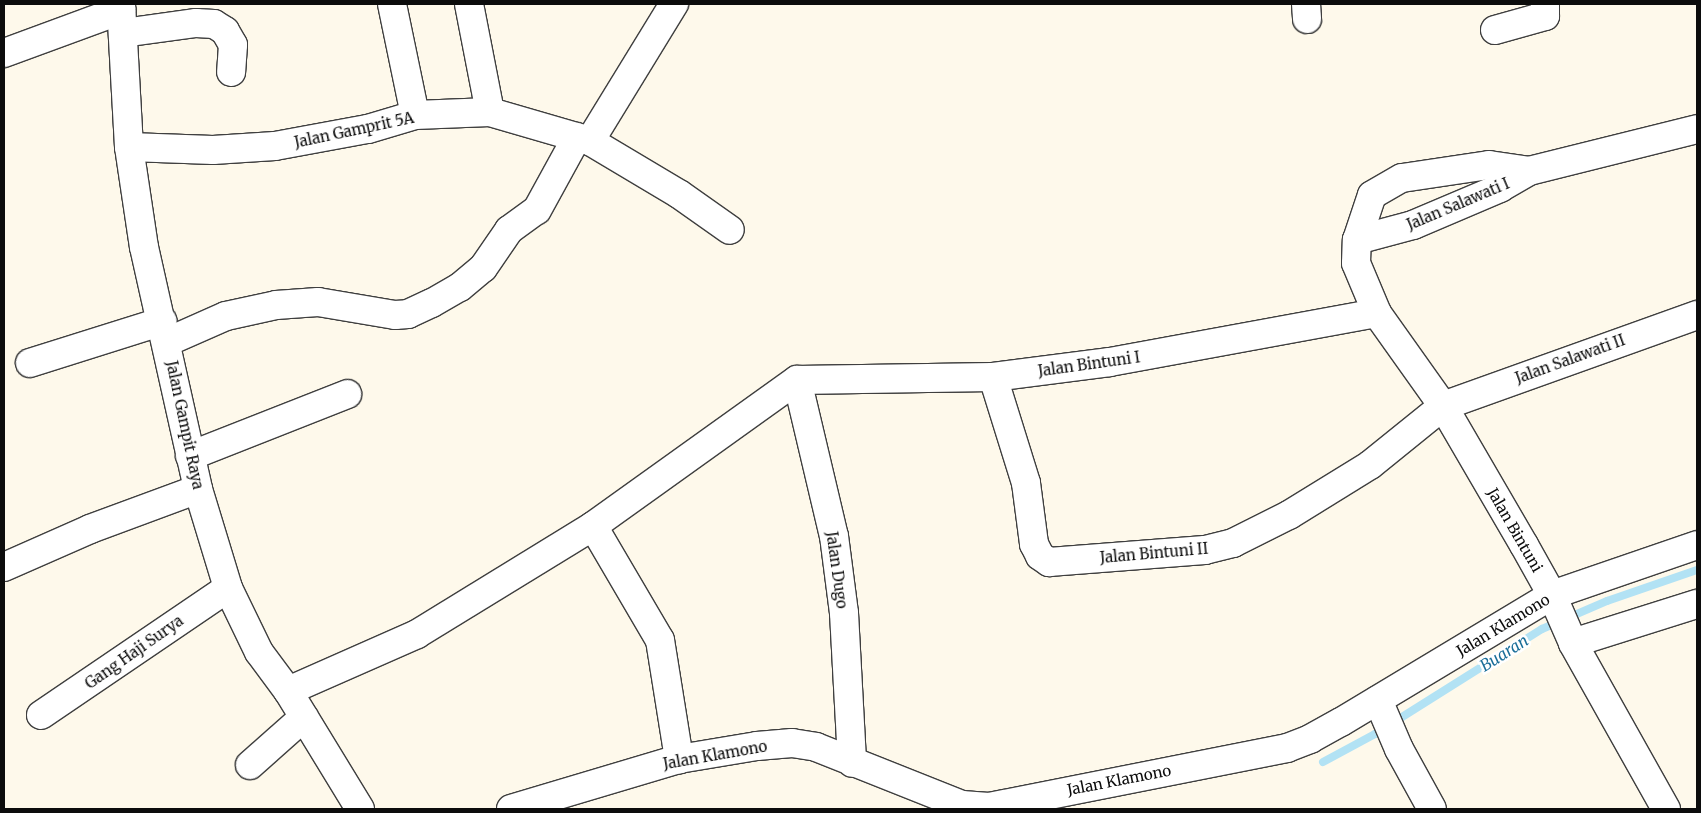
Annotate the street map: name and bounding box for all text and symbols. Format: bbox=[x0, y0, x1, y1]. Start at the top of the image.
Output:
street label: Jalan Gamprit 5A bbox=[293, 109, 415, 151]
street label: Jalan Salawati I bbox=[1404, 174, 1512, 234]
street label: Jalan Salawati II bbox=[1513, 331, 1627, 387]
street label: Jalan Bintuni I bbox=[1037, 348, 1141, 380]
street label: Jalan Gampit Raya bbox=[163, 359, 207, 491]
street label: Jalan Bintuni bbox=[1484, 485, 1546, 575]
street label: Jalan Dugo bbox=[823, 530, 851, 610]
street label: Jalan Bintuni II bbox=[1099, 539, 1209, 567]
street label: Jalan Klamono bbox=[1453, 590, 1553, 660]
street label: Gang Haji Surya bbox=[82, 611, 186, 693]
water label: Buaran bbox=[1476, 631, 1532, 675]
street label: Jalan Klamono bbox=[662, 737, 768, 773]
street label: Jalan Klamono bbox=[1066, 761, 1172, 799]

